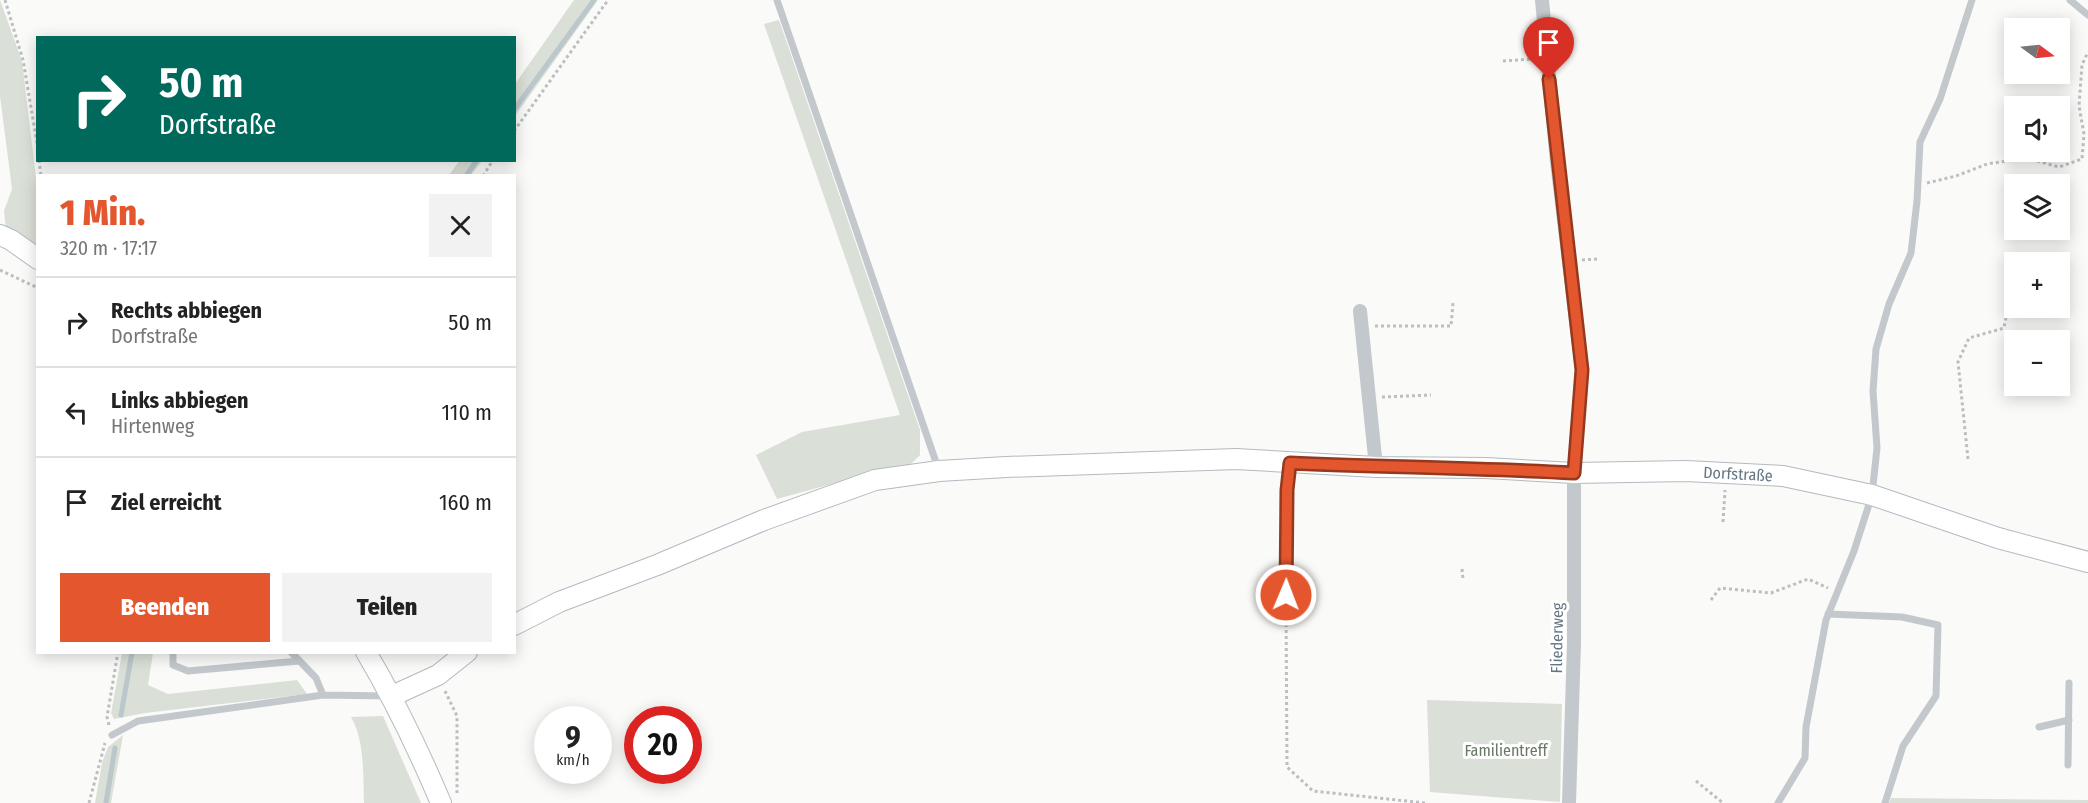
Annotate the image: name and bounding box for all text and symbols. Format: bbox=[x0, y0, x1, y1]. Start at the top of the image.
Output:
pin bbox=[1523, 17, 1574, 79]
north arrow bbox=[2004, 18, 2070, 84]
map controls bbox=[2004, 18, 2070, 396]
icon: arrive bbox=[1532, 26, 1565, 59]
text: 50 m bbox=[159, 58, 243, 108]
icon: right bbox=[60, 60, 138, 138]
button: sound bbox=[2004, 96, 2070, 162]
text: Dorfstraße bbox=[159, 109, 276, 141]
button: layers bbox=[2004, 174, 2070, 240]
text: 1 Min. bbox=[60, 191, 145, 235]
button: close bbox=[429, 194, 492, 257]
text: 320 m · 17:17 bbox=[60, 236, 157, 260]
button: + bbox=[2004, 252, 2070, 318]
text: Rechts abbiegen bbox=[111, 297, 262, 324]
icon: right bbox=[60, 306, 93, 339]
text: 50 m bbox=[448, 309, 492, 336]
text: Dorfstraße bbox=[111, 324, 198, 348]
button: − bbox=[2004, 330, 2070, 396]
text: Links abbiegen bbox=[111, 387, 249, 414]
icon: left bbox=[60, 396, 93, 429]
text: 110 m bbox=[442, 399, 492, 426]
text: Hirtenweg bbox=[111, 414, 194, 438]
street label: Dorfstraße bbox=[1703, 463, 1773, 485]
icon: arrive bbox=[60, 486, 93, 519]
text: Ziel erreicht bbox=[111, 489, 222, 516]
text: 160 m bbox=[439, 489, 492, 516]
position arrow bbox=[1254, 563, 1318, 627]
button: Beenden bbox=[60, 573, 270, 642]
button: Teilen bbox=[282, 573, 492, 642]
street label: Fliederweg bbox=[1547, 602, 1567, 674]
speed limit sign: 20 bbox=[624, 706, 702, 784]
text: 9 bbox=[565, 720, 581, 756]
park label: Familientreff bbox=[1465, 741, 1549, 760]
text: km/h bbox=[556, 751, 590, 769]

